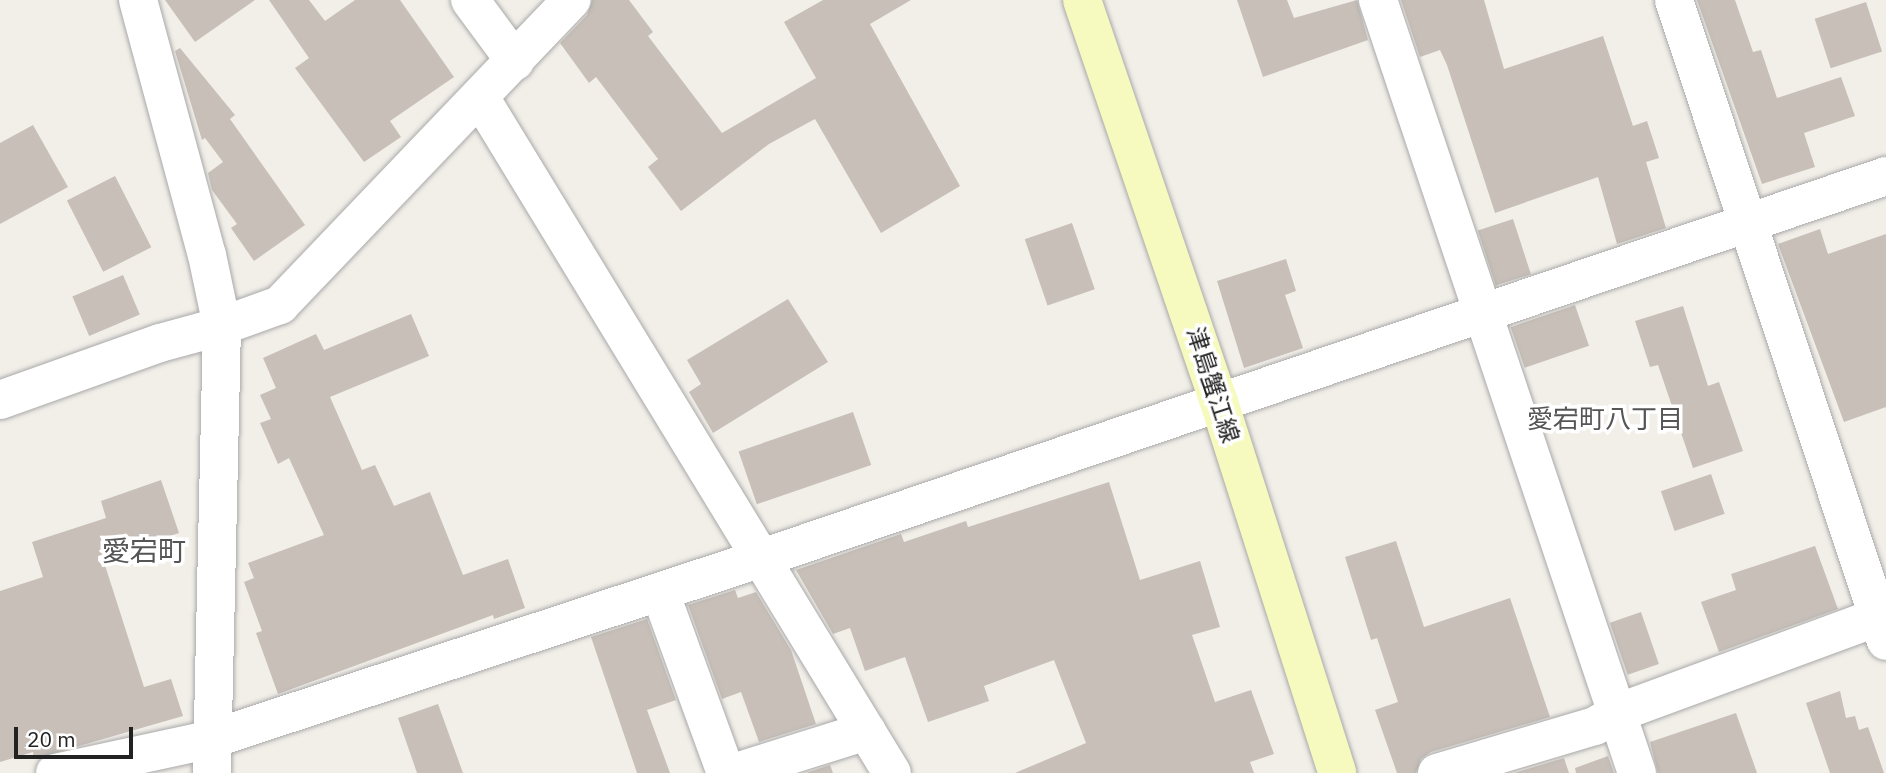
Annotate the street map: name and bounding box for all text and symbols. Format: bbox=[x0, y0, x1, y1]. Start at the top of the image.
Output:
street label: 津島蟹江線 bbox=[1181, 323, 1245, 447]
district label: 愛宕町八丁目 bbox=[1527, 403, 1683, 435]
district label: 愛宕町 bbox=[102, 534, 186, 568]
scale bar bbox=[18, 714, 136, 758]
text: 20 m bbox=[27, 725, 76, 753]

